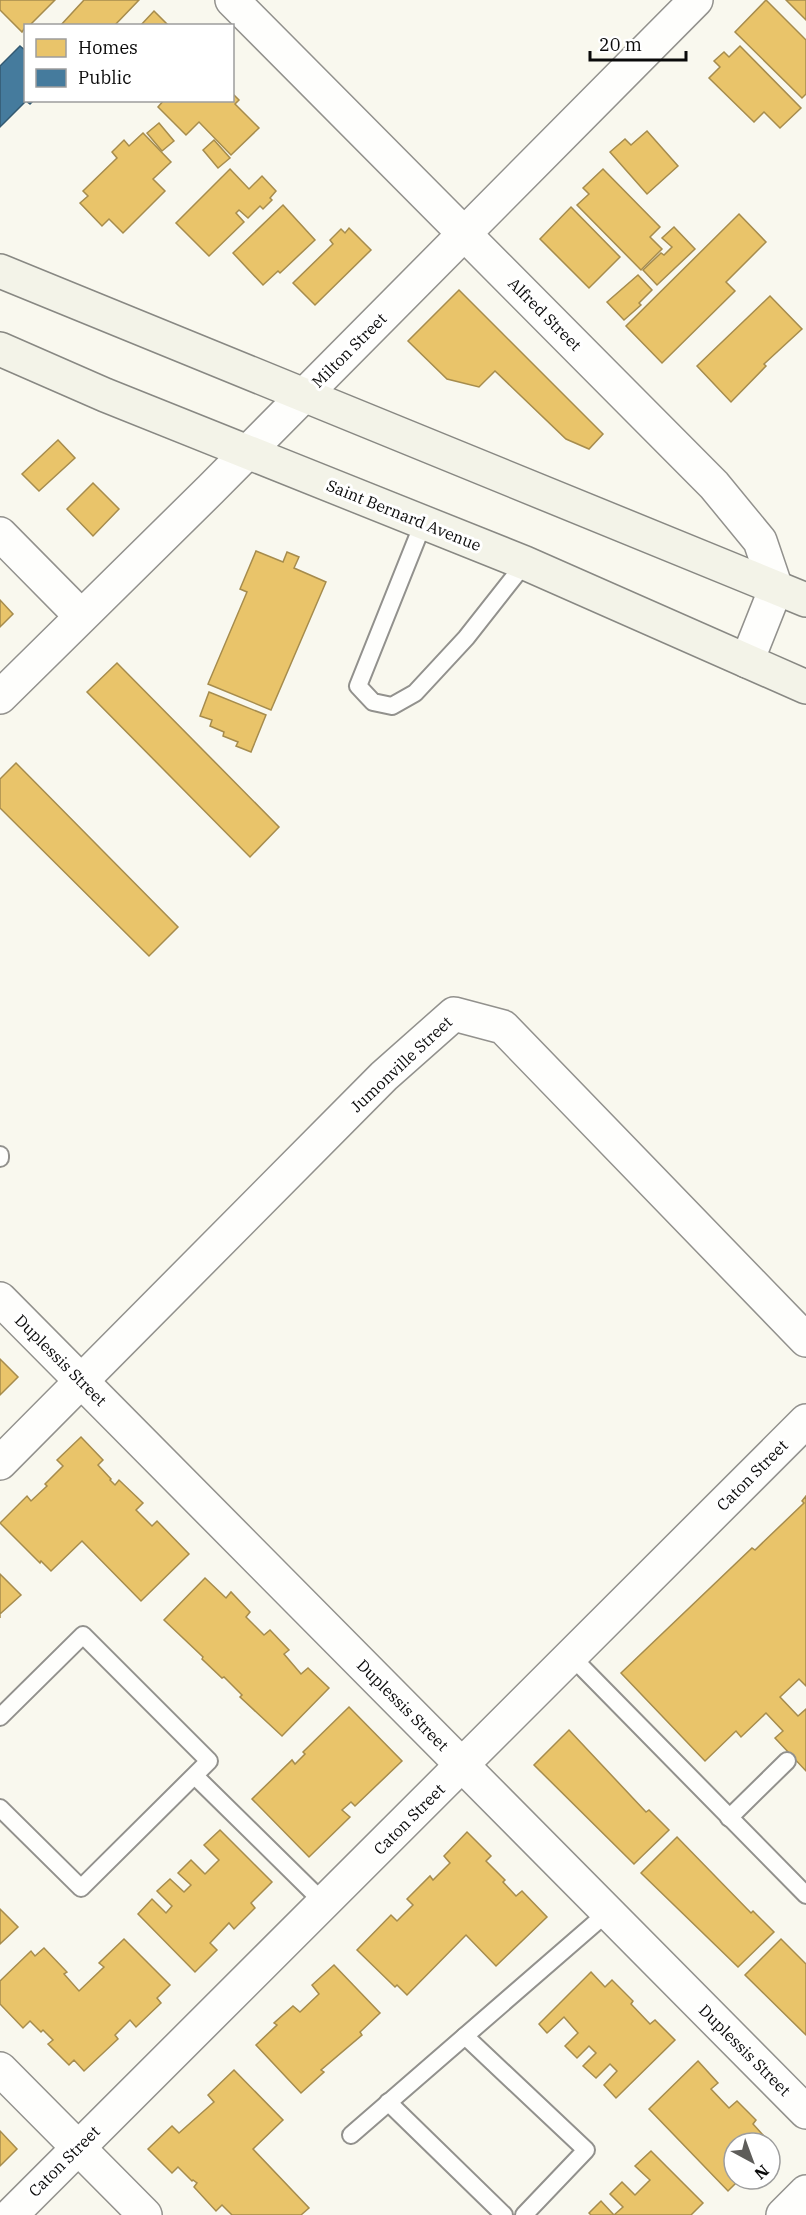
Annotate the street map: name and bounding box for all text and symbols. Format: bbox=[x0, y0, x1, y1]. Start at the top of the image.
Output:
legend bbox=[24, 24, 234, 102]
scale bar bbox=[590, 24, 686, 62]
text: 20 m bbox=[599, 33, 642, 56]
text: Homes bbox=[78, 36, 138, 59]
text: Public bbox=[78, 66, 132, 89]
street label: Alfred Street bbox=[504, 273, 586, 355]
street label: Milton Street bbox=[308, 308, 391, 391]
street label: Saint Bernard Avenue bbox=[324, 475, 484, 555]
street label: Jumonville Street bbox=[346, 1011, 456, 1116]
street label: Duplessis Street bbox=[11, 1310, 111, 1410]
street label: Caton Street bbox=[712, 1435, 792, 1515]
street label: Duplessis Street bbox=[353, 1655, 453, 1755]
street label: Caton Street bbox=[369, 1779, 449, 1859]
street label: Duplessis Street bbox=[695, 2000, 795, 2100]
street label: Caton Street bbox=[24, 2121, 104, 2201]
north arrow bbox=[722, 2131, 782, 2191]
text: N bbox=[751, 2161, 773, 2184]

